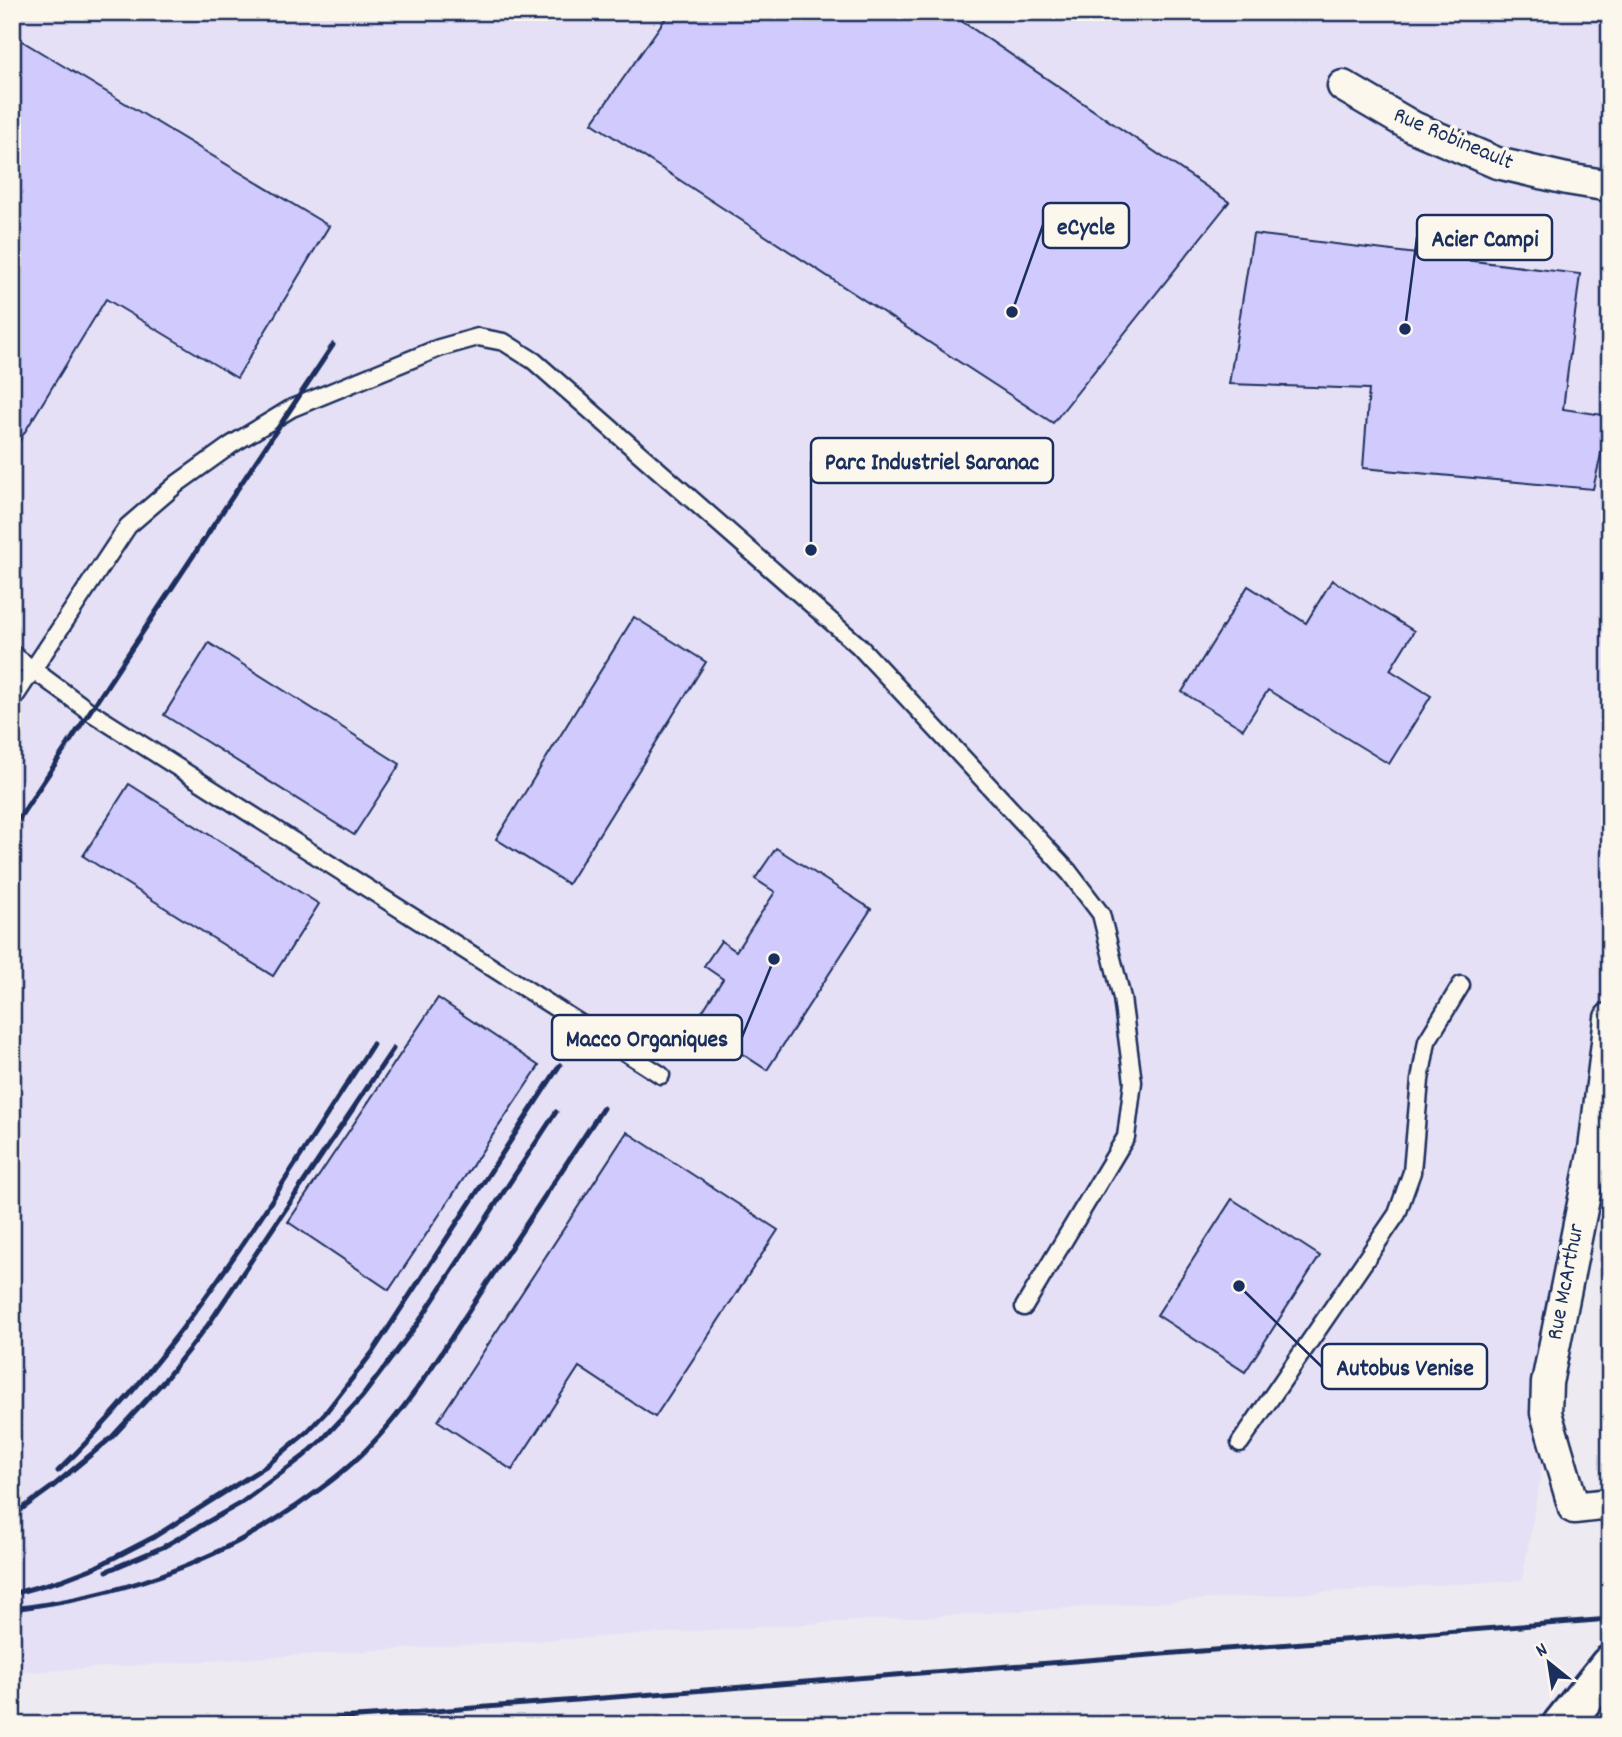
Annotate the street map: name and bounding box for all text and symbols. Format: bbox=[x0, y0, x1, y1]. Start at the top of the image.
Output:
street label: Rue Robineault bbox=[1388, 100, 1518, 180]
callout: eCycle bbox=[1043, 203, 1129, 248]
text: eCycle bbox=[1057, 212, 1115, 246]
callout: Acier Campi bbox=[1417, 215, 1552, 260]
text: Acier Campi bbox=[1431, 224, 1539, 258]
callout: Parc Industriel Saranac bbox=[811, 438, 1053, 483]
text: Parc Industriel Saranac bbox=[825, 447, 1040, 481]
callout: Macco Organiques bbox=[552, 1015, 742, 1060]
text: Macco Organiques bbox=[566, 1024, 728, 1058]
street label: Rue McArthur bbox=[1540, 1221, 1595, 1343]
callout: Autobus Venise bbox=[1322, 1344, 1487, 1389]
text: Autobus Venise bbox=[1336, 1353, 1474, 1387]
north arrow bbox=[1514, 1628, 1584, 1698]
text: N bbox=[1531, 1637, 1553, 1665]

